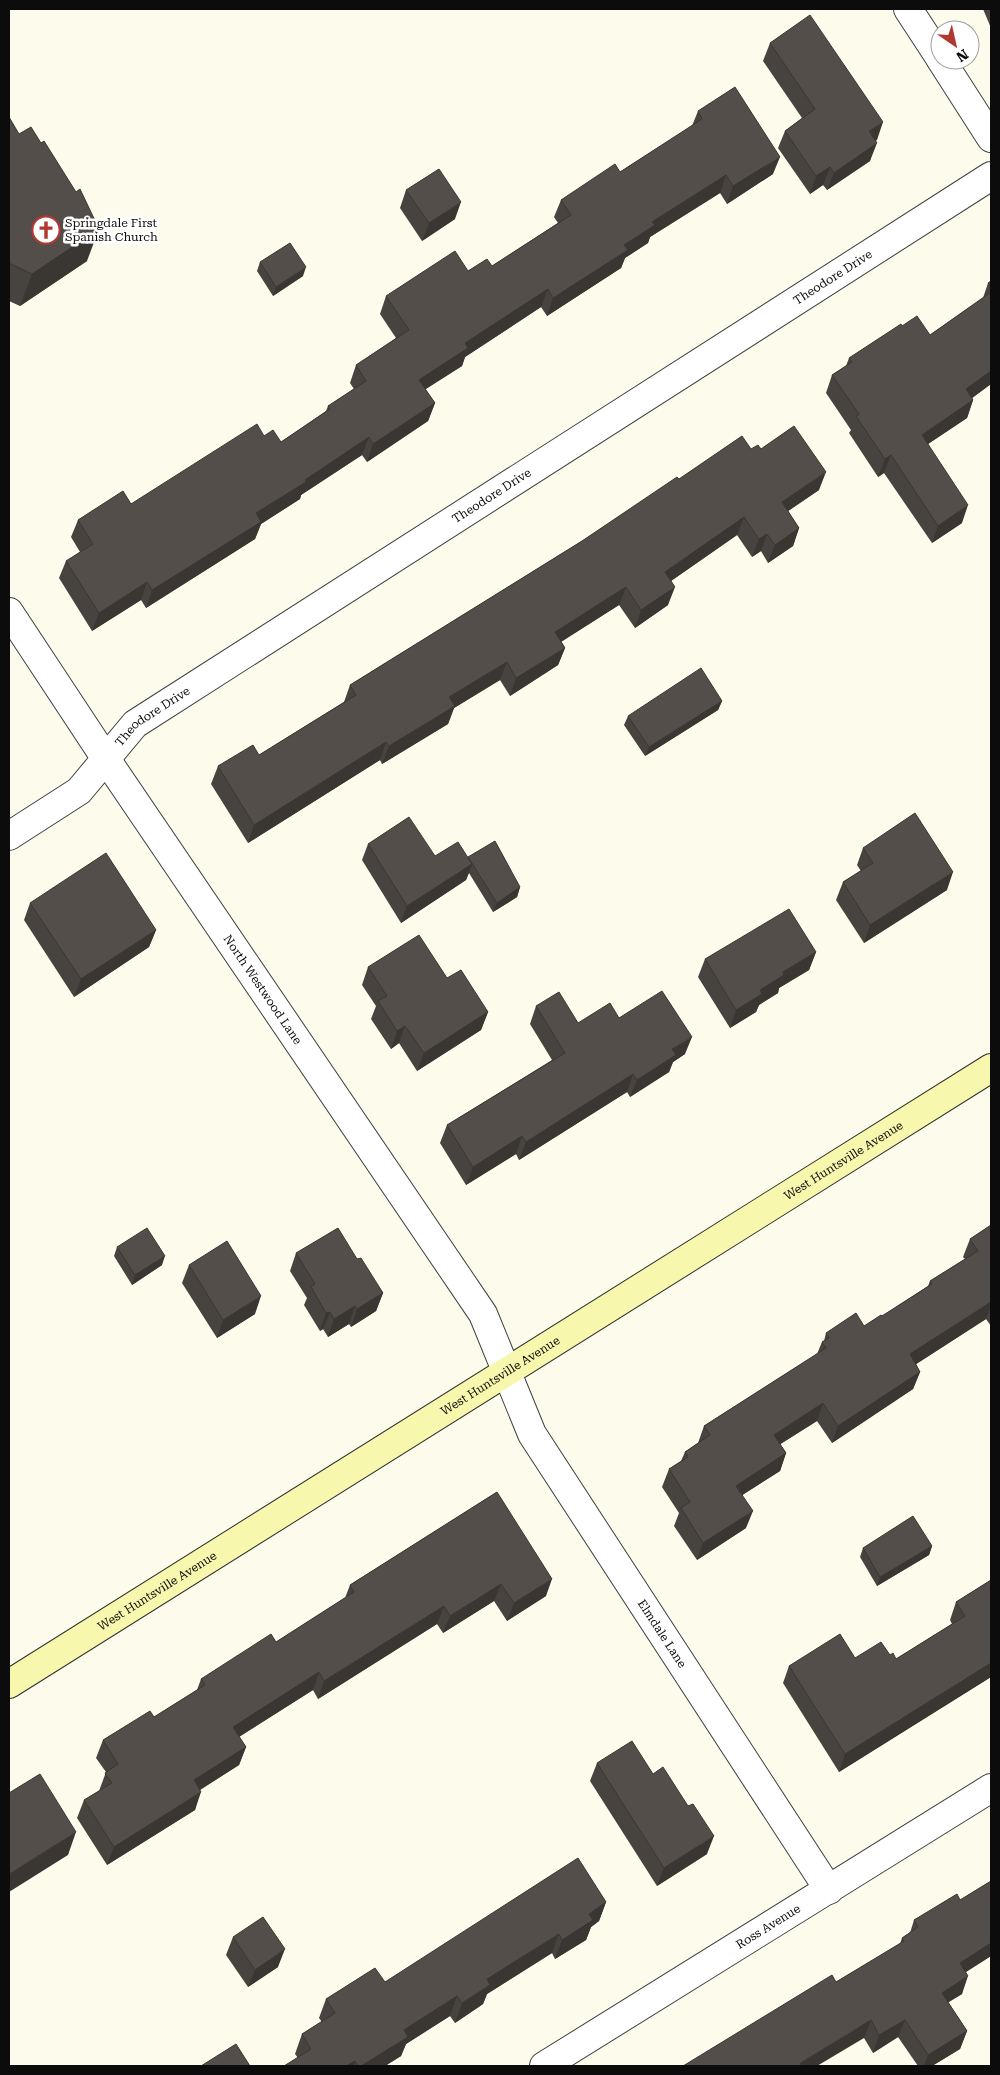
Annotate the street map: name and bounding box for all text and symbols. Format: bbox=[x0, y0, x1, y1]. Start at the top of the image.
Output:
north arrow bbox=[930, 20, 980, 70]
text: N bbox=[953, 46, 971, 66]
church icon: Springdale First Spanish Church bbox=[31, 215, 61, 245]
place label: Springdale First Spanish Church bbox=[65, 216, 158, 244]
street label: Theodore Drive bbox=[791, 247, 875, 308]
street label: Theodore Drive bbox=[450, 465, 534, 526]
street label: Theodore Drive bbox=[112, 683, 193, 749]
street label: North Westwood Lane bbox=[221, 932, 305, 1048]
street label: West Huntsville Avenue bbox=[781, 1118, 906, 1203]
street label: West Huntsville Avenue bbox=[438, 1333, 563, 1418]
street label: West Huntsville Avenue bbox=[95, 1548, 220, 1634]
street label: Elmdale Lane bbox=[635, 1597, 690, 1671]
street label: Ross Avenue bbox=[733, 1901, 803, 1952]

